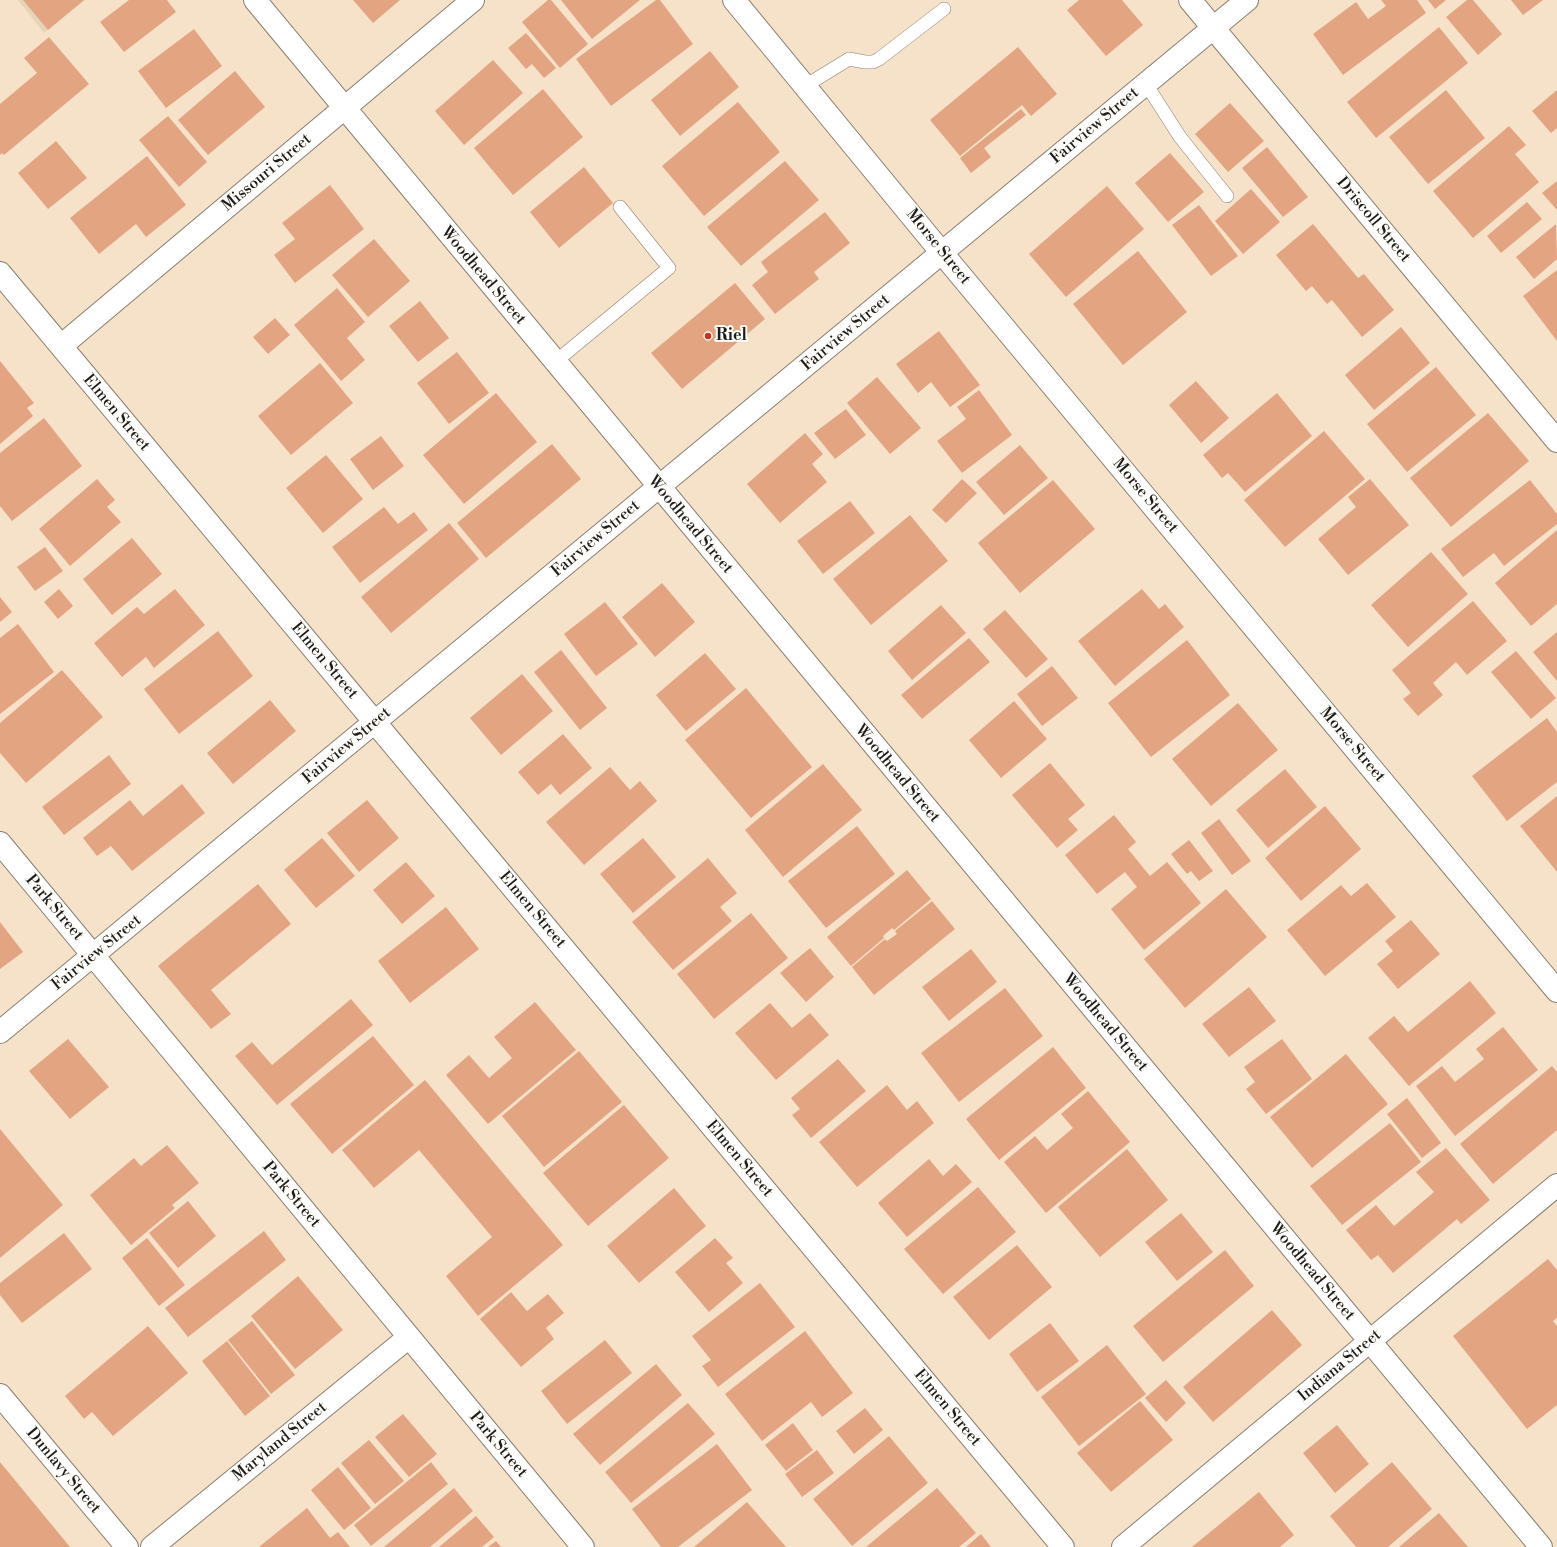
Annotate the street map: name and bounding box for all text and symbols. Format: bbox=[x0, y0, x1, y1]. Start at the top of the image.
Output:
street label: Fairview Street bbox=[1047, 83, 1143, 169]
street label: Missouri Street bbox=[218, 130, 316, 216]
street label: Driscoll Street bbox=[1332, 174, 1414, 266]
street label: Morse Street bbox=[902, 205, 974, 289]
street label: Woodhead Street bbox=[436, 223, 530, 329]
street label: Fairview Street bbox=[798, 290, 894, 376]
place label: Riel bbox=[716, 326, 747, 346]
marker: Riel bbox=[703, 331, 713, 341]
street label: Elmen Street bbox=[78, 371, 154, 455]
street label: Morse Street bbox=[1108, 455, 1182, 537]
street label: Woodhead Street bbox=[643, 472, 737, 578]
street label: Fairview Street bbox=[548, 496, 644, 582]
street label: Elmen Street bbox=[286, 619, 362, 703]
street label: Fairview Street bbox=[299, 703, 395, 789]
street label: Morse Street bbox=[1315, 704, 1389, 786]
street label: Woodhead Street bbox=[850, 721, 944, 827]
street label: Elmen Street bbox=[494, 868, 570, 952]
street label: Park Street bbox=[21, 871, 87, 945]
street label: Fairview Street bbox=[48, 911, 146, 995]
street label: Woodhead Street bbox=[1058, 970, 1152, 1076]
street label: Elmen Street bbox=[701, 1117, 777, 1201]
street label: Park Street bbox=[258, 1158, 324, 1232]
street label: Woodhead Street bbox=[1265, 1219, 1359, 1325]
street label: Indiana Street bbox=[1295, 1326, 1385, 1406]
street label: Elmen Street bbox=[909, 1366, 985, 1450]
street label: Maryland Street bbox=[229, 1398, 331, 1486]
street label: Park Street bbox=[465, 1408, 531, 1482]
street label: Dunlavy Street bbox=[21, 1424, 105, 1518]

